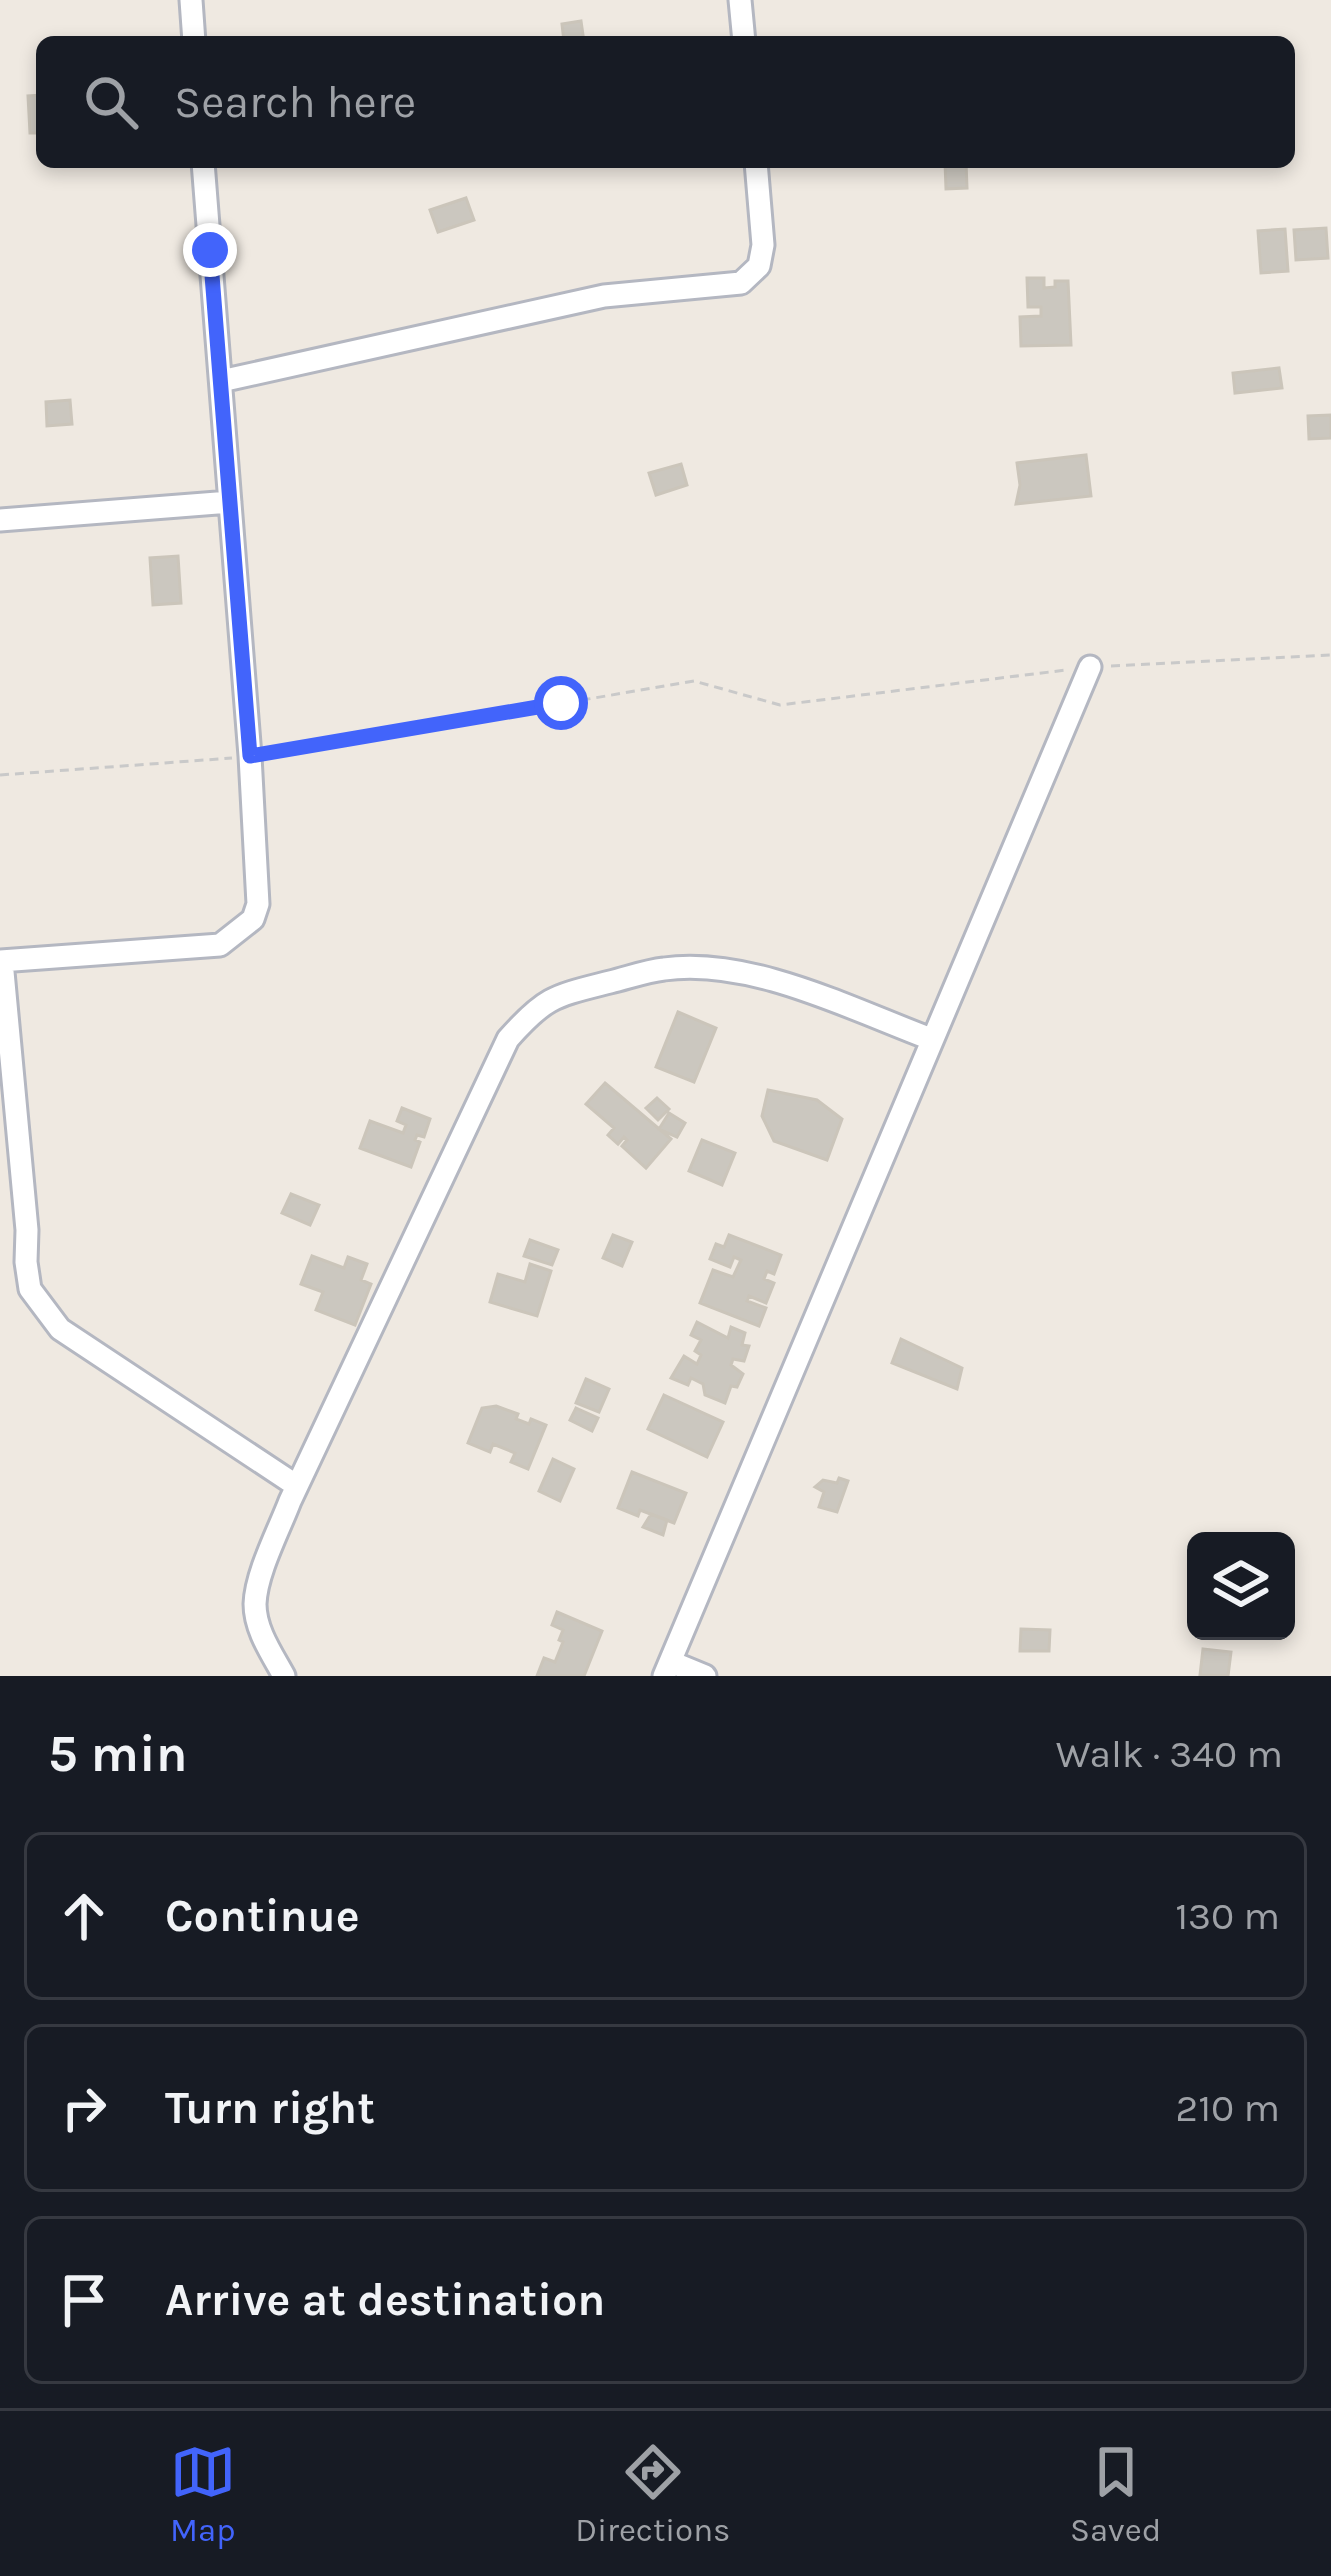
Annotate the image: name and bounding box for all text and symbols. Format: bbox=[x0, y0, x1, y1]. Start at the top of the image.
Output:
search box bbox=[36, 36, 1295, 168]
icon: search bbox=[78, 69, 144, 135]
text: Search here bbox=[174, 76, 416, 128]
route end bbox=[183, 223, 237, 277]
route start bbox=[534, 676, 588, 730]
map controls bbox=[1187, 1532, 1295, 1640]
button: layers bbox=[1187, 1532, 1295, 1640]
text: 5 min bbox=[48, 1724, 188, 1784]
text: Walk · 340 m bbox=[1056, 1731, 1283, 1777]
icon: ahead bbox=[51, 1883, 117, 1949]
text: Continue bbox=[165, 1890, 360, 1942]
text: 130 m bbox=[1175, 1893, 1280, 1939]
icon: right bbox=[51, 2075, 117, 2141]
text: Turn right bbox=[165, 2082, 375, 2134]
text: 210 m bbox=[1176, 2085, 1280, 2131]
icon: arrive bbox=[51, 2267, 117, 2333]
text: Arrive at destination bbox=[165, 2274, 605, 2326]
tab: Map bbox=[170, 2439, 236, 2549]
tab: Directions bbox=[575, 2439, 730, 2549]
tab: Saved bbox=[1070, 2439, 1161, 2549]

